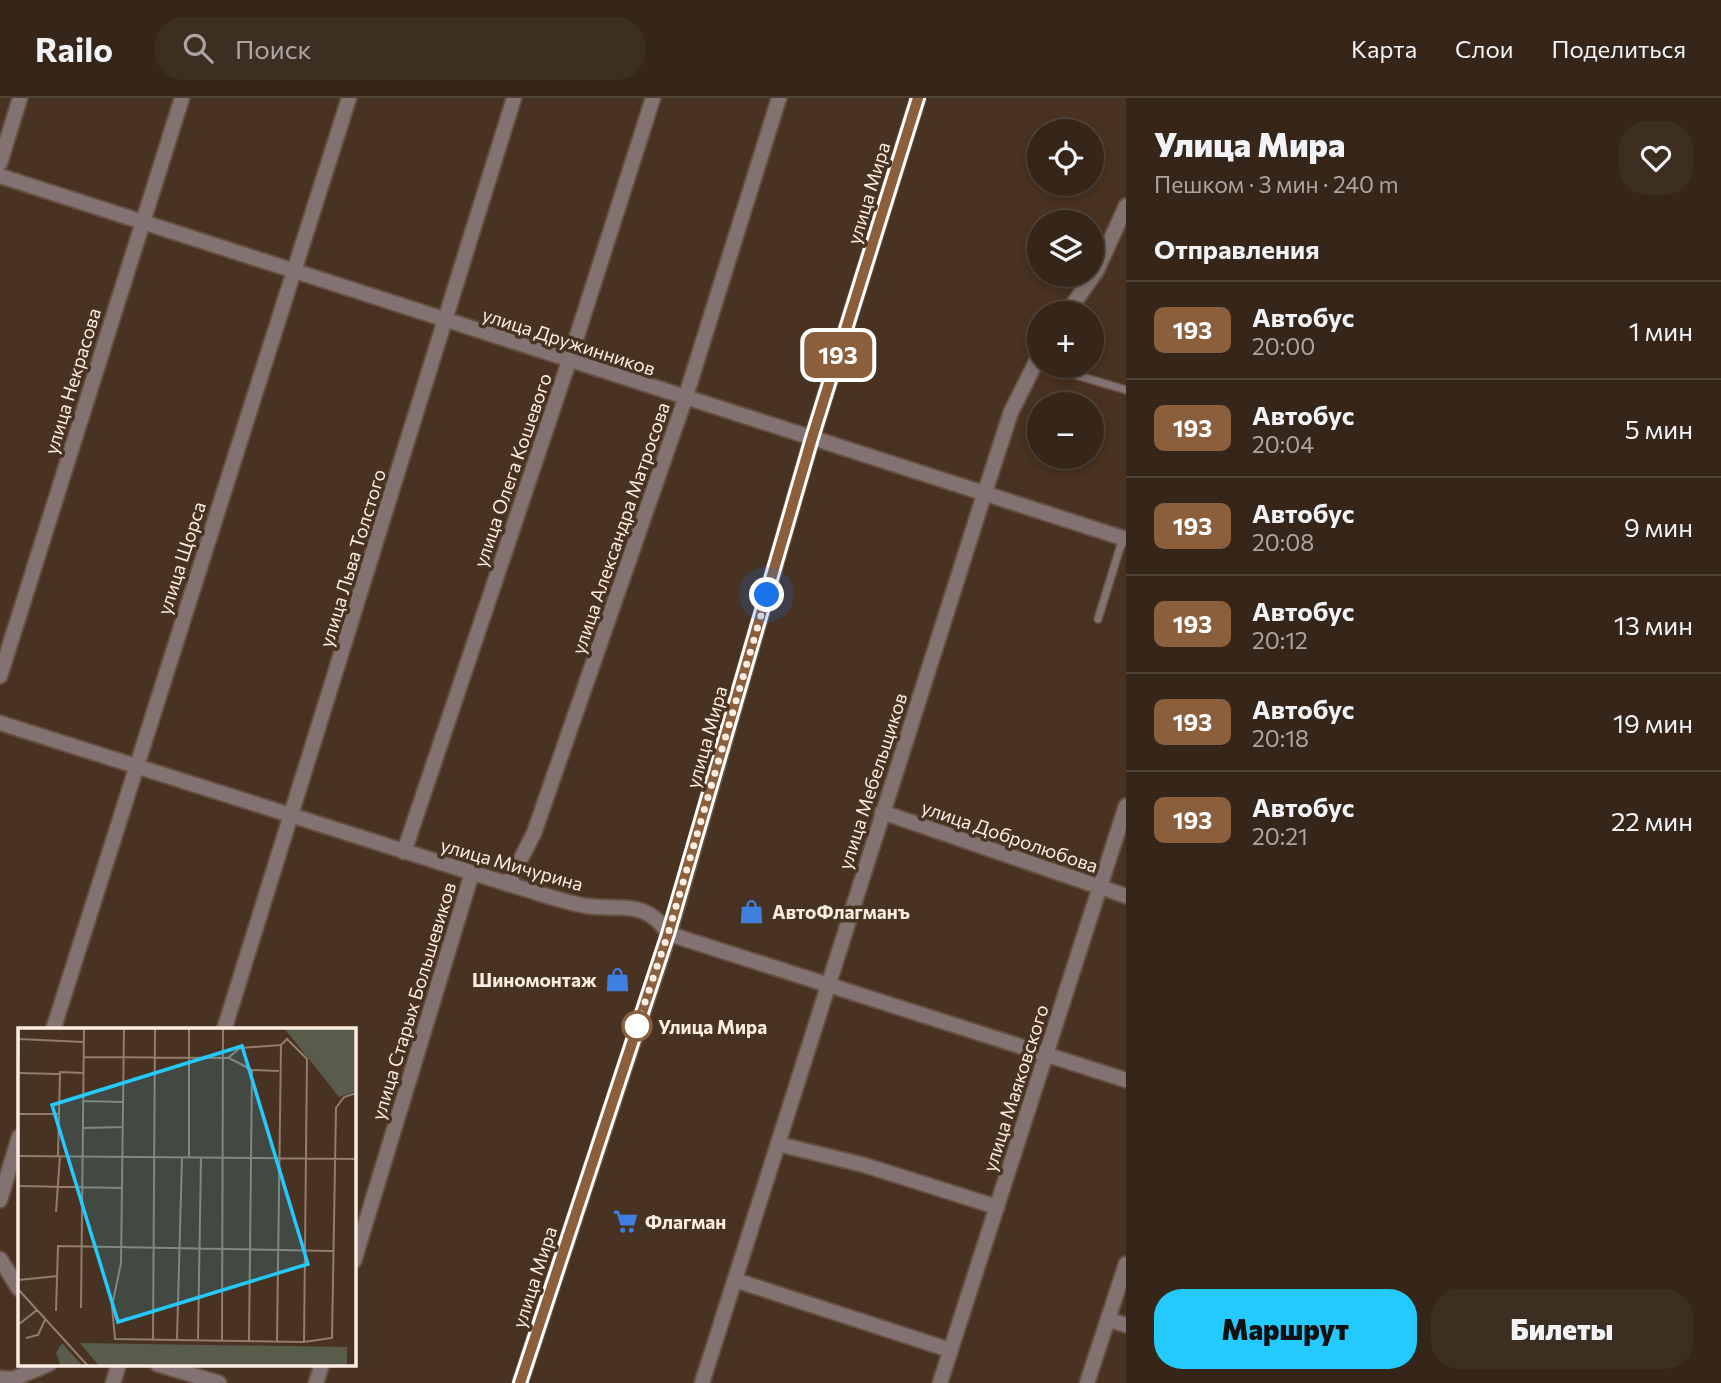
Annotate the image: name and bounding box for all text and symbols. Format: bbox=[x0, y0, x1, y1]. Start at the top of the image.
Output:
search box bbox=[155, 17, 645, 80]
text: Railo bbox=[35, 28, 113, 69]
icon: search bbox=[179, 29, 217, 67]
text: Поиск bbox=[235, 33, 312, 64]
text: Карта bbox=[1351, 34, 1417, 63]
text: Слои bbox=[1455, 34, 1513, 63]
text: Поделиться bbox=[1551, 34, 1686, 63]
map controls bbox=[1027, 119, 1104, 469]
button: locate bbox=[1027, 119, 1104, 196]
button: heart bbox=[1619, 121, 1693, 195]
text: Улица Мира bbox=[1154, 123, 1345, 164]
street label: улица Мира bbox=[842, 139, 894, 247]
text: Пешком · 3 мин · 240 m bbox=[1154, 170, 1399, 198]
button: layers bbox=[1027, 210, 1104, 287]
text: Отправления bbox=[1154, 233, 1320, 264]
button: + bbox=[1027, 301, 1104, 378]
text: Автобус bbox=[1252, 301, 1354, 332]
street label: улица Дружинников bbox=[479, 302, 659, 380]
street label: улица Некрасова bbox=[39, 305, 105, 457]
text: 193 bbox=[1173, 315, 1212, 344]
text: 1 мин bbox=[1629, 315, 1693, 346]
line badge: 193 bbox=[798, 332, 878, 378]
text: 20:00 bbox=[1252, 332, 1315, 360]
text: 193 bbox=[818, 340, 858, 369]
street label: улица Олега Кошевого bbox=[468, 370, 556, 570]
button: − bbox=[1027, 392, 1104, 469]
street label: улица Александра Матросова bbox=[566, 399, 674, 657]
text: Автобус bbox=[1252, 399, 1354, 430]
text: 193 bbox=[1173, 413, 1212, 442]
text: 5 мин bbox=[1625, 413, 1693, 444]
text: 20:04 bbox=[1252, 430, 1314, 458]
street label: улица Льва Толстого bbox=[314, 466, 390, 650]
text: Автобус bbox=[1252, 497, 1354, 528]
street label: улица Щорса bbox=[152, 498, 210, 618]
text: 193 bbox=[1173, 511, 1212, 540]
text: 9 мин bbox=[1624, 511, 1693, 542]
text: 20:08 bbox=[1252, 528, 1314, 556]
your location bbox=[749, 577, 784, 612]
text: Автобус bbox=[1252, 595, 1354, 626]
text: 193 bbox=[1173, 609, 1212, 638]
text: 13 мин bbox=[1614, 609, 1693, 640]
text: 20:12 bbox=[1252, 626, 1308, 654]
street label: улица Мира bbox=[680, 683, 732, 791]
street label: улица Мебельщиков bbox=[833, 690, 911, 872]
text: Автобус bbox=[1252, 693, 1354, 724]
text: 193 bbox=[1173, 707, 1212, 736]
text: 19 мин bbox=[1613, 707, 1693, 738]
text: 20:18 bbox=[1252, 724, 1309, 752]
text: Автобус bbox=[1252, 791, 1354, 822]
street label: улица Добролюбова bbox=[919, 795, 1101, 877]
text: 193 bbox=[1173, 805, 1212, 834]
text: 22 мин bbox=[1611, 805, 1693, 836]
text: 20:21 bbox=[1252, 822, 1308, 850]
street label: улица Мичурина bbox=[438, 833, 586, 895]
street label: улица Старых Большевиков bbox=[366, 879, 460, 1123]
shop icon: АвтоФлагманъ bbox=[738, 897, 766, 925]
place label: АвтоФлагманъ bbox=[772, 900, 910, 923]
shop icon: Шиномонтаж bbox=[603, 965, 631, 993]
place label: Шиномонтаж bbox=[472, 968, 597, 991]
street label: улица Маяковского bbox=[977, 1001, 1053, 1175]
marker: Улица Мира bbox=[622, 1011, 652, 1041]
place label: Улица Мира bbox=[658, 1015, 767, 1038]
inset map bbox=[18, 1028, 355, 1366]
supermarket icon: Флагман bbox=[611, 1207, 639, 1235]
place label: Флагман bbox=[645, 1210, 726, 1233]
street label: улица Мира bbox=[507, 1223, 561, 1331]
button: Маршрут bbox=[1154, 1289, 1417, 1369]
button: Билеты bbox=[1431, 1289, 1693, 1369]

